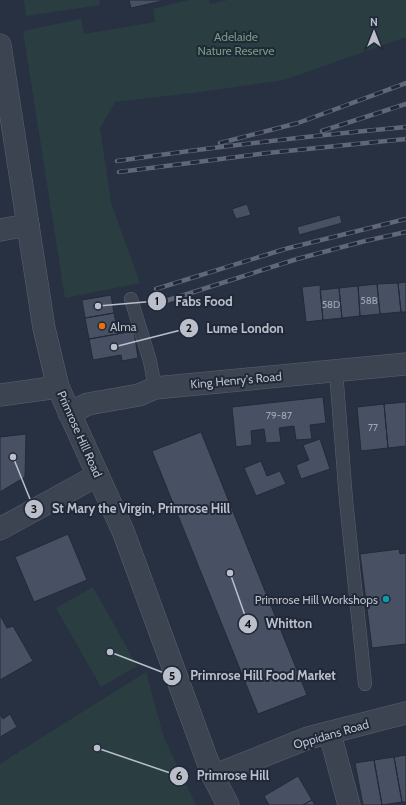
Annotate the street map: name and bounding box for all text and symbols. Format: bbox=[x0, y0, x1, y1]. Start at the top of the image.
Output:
north arrow bbox=[354, 12, 394, 52]
text: N bbox=[370, 15, 378, 29]
park label: Adelaide Nature Reserve bbox=[198, 29, 274, 58]
callout: Fabs Food bbox=[147, 289, 240, 314]
text: 1 bbox=[155, 293, 159, 308]
text: Fabs Food bbox=[175, 293, 233, 309]
house number: 58B bbox=[360, 294, 378, 307]
house number: 58D bbox=[322, 298, 340, 311]
callout: Lume London bbox=[179, 316, 292, 341]
place label: Alma bbox=[110, 319, 137, 334]
text: 2 bbox=[186, 320, 192, 335]
text: Lume London bbox=[206, 320, 284, 336]
marker: Alma bbox=[97, 321, 107, 331]
street label: King Henry's Road bbox=[190, 369, 282, 391]
street label: Primrose Hill Road bbox=[54, 388, 106, 480]
house number: 79-87 bbox=[266, 409, 292, 422]
house number: 77 bbox=[368, 421, 378, 434]
callout: St Mary the Virgin, Primrose Hill bbox=[24, 496, 238, 521]
text: St Mary the Virgin, Primrose Hill bbox=[52, 500, 231, 516]
text: 3 bbox=[31, 501, 37, 516]
place label: Primrose Hill Workshops bbox=[255, 592, 378, 607]
marker: Primrose Hill Workshops bbox=[381, 594, 391, 604]
callout: Whitton bbox=[238, 611, 320, 636]
text: Whitton bbox=[266, 615, 312, 631]
text: 4 bbox=[244, 616, 252, 631]
callout: Primrose Hill Food Market bbox=[162, 663, 344, 688]
text: Primrose Hill Food Market bbox=[190, 667, 336, 683]
text: 5 bbox=[169, 668, 175, 683]
street label: Oppidans Road bbox=[291, 716, 371, 752]
callout: Primrose Hill bbox=[169, 763, 278, 788]
text: Primrose Hill bbox=[197, 767, 270, 783]
text: 6 bbox=[176, 768, 183, 783]

